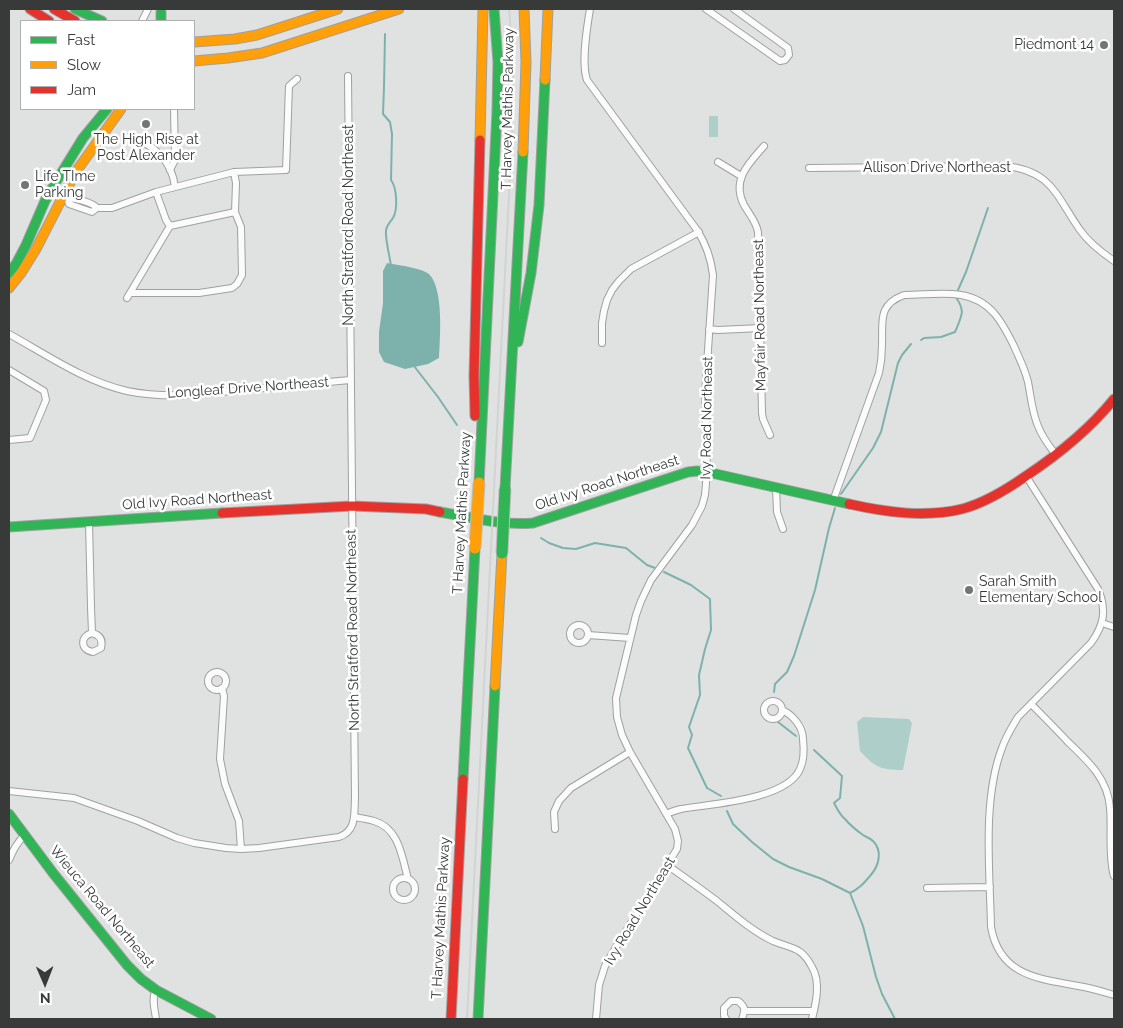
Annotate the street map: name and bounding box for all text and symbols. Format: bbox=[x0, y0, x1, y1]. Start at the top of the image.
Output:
legend bbox=[20, 20, 195, 110]
street label: T Harvey Mathis Parkway bbox=[498, 28, 518, 190]
text: Fast bbox=[67, 31, 95, 49]
place label: Piedmont 14 bbox=[1014, 37, 1094, 53]
marker: Piedmont 14 bbox=[1098, 39, 1110, 51]
text: Slow bbox=[67, 56, 101, 74]
text: Jam bbox=[67, 81, 96, 99]
marker: The High Rise at Post Alexander bbox=[140, 118, 152, 130]
street label: North Stratford Road Northeast bbox=[341, 124, 357, 326]
place label: The High Rise at Post Alexander bbox=[93, 132, 199, 164]
street label: Allison Drive Northeast bbox=[863, 160, 1011, 176]
place label: Life TIme Parking bbox=[35, 169, 95, 202]
marker: Life TIme Parking bbox=[19, 179, 31, 191]
street label: Mayfair Road Northeast bbox=[750, 239, 770, 391]
street label: Ivy Road Northeast bbox=[698, 356, 716, 480]
street label: Longleaf Drive Northeast bbox=[167, 374, 329, 402]
street label: T Harvey Mathis Parkway bbox=[449, 432, 475, 594]
street label: Old Ivy Road Northeast bbox=[533, 452, 681, 514]
street label: Old Ivy Road Northeast bbox=[122, 486, 272, 514]
street label: North Stratford Road Northeast bbox=[343, 529, 363, 731]
place label: Sarah Smith Elementary School bbox=[979, 574, 1102, 606]
marker: Sarah Smith Elementary School bbox=[963, 584, 975, 596]
street label: T Harvey Mathis Parkway bbox=[428, 837, 454, 999]
street label: Wieuca Road Northeast bbox=[46, 842, 158, 972]
street label: Ivy Road Northeast bbox=[601, 854, 679, 968]
north arrow bbox=[20, 958, 70, 1008]
text: N bbox=[40, 990, 51, 1006]

